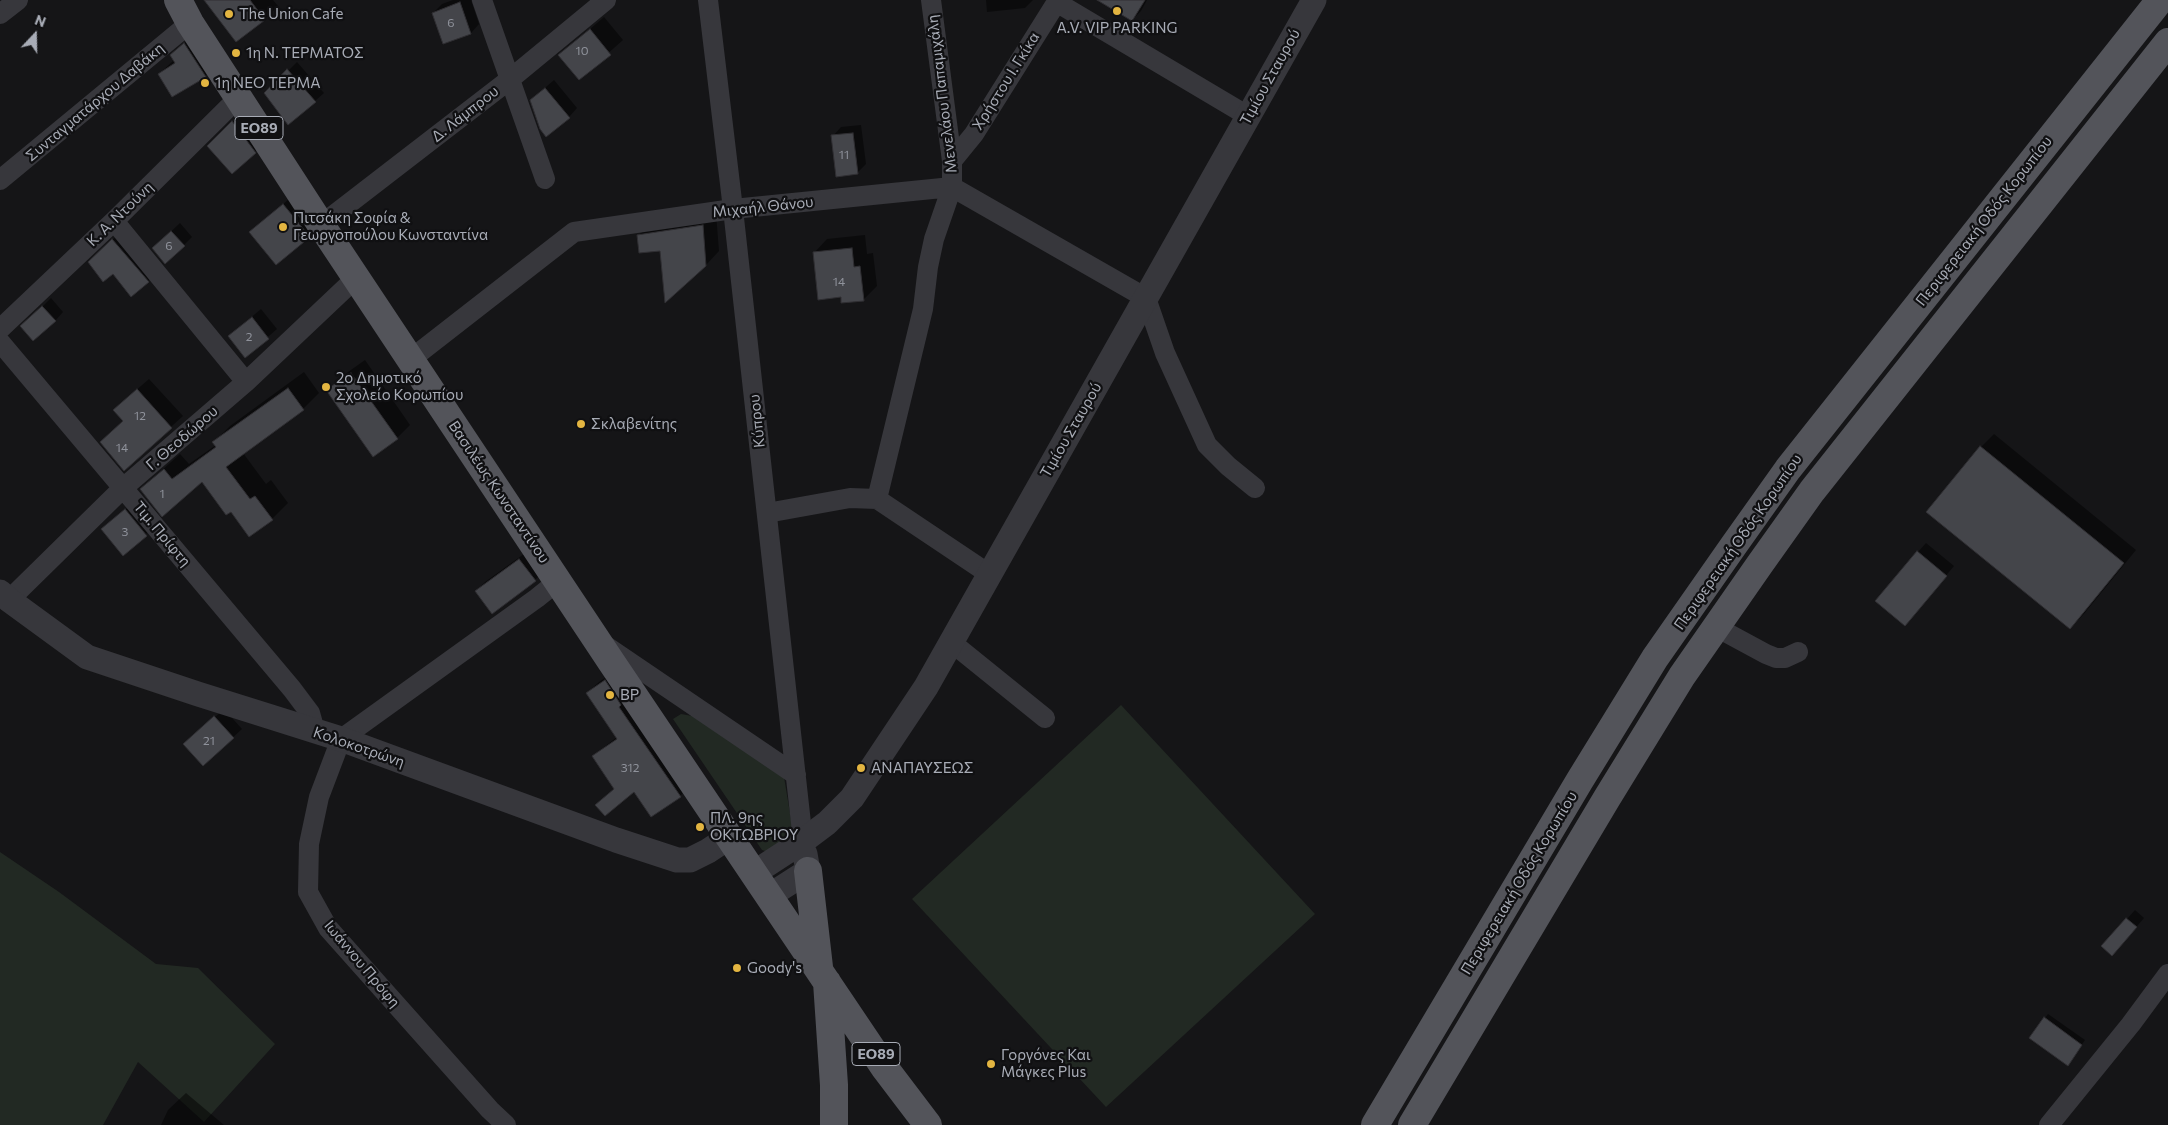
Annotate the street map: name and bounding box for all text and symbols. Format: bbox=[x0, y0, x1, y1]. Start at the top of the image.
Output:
place label: The Union Cafe bbox=[239, 5, 343, 23]
marker: A.V. VIP PARKING bbox=[1111, 5, 1123, 17]
marker: The Union Cafe bbox=[223, 8, 235, 20]
north arrow bbox=[10, 10, 60, 60]
text: N bbox=[33, 11, 49, 30]
street label: Μενελάου Παπαμιχάλη bbox=[923, 14, 961, 174]
house number: 6 bbox=[447, 16, 455, 30]
place label: A.V. VIP PARKING bbox=[1056, 19, 1178, 37]
street label: Τιμίου Σταυρού bbox=[1236, 26, 1304, 128]
street label: Χρήστου Ι. Γκίκα bbox=[969, 29, 1043, 133]
street label: Συνταγματάρχου Δαβάκη bbox=[22, 39, 168, 165]
place label: 1η Ν. ΤΕΡΜΑΤΟΣ bbox=[246, 44, 364, 62]
house number: 10 bbox=[576, 44, 588, 58]
marker: 1η Ν. ΤΕΡΜΑΤΟΣ bbox=[230, 47, 242, 59]
place label: 1η ΝΕΟ ΤΕΡΜΑ bbox=[215, 74, 321, 92]
marker: 1η ΝΕΟ ΤΕΡΜΑ bbox=[199, 77, 211, 89]
street label: Δ. Λάμπρου bbox=[428, 82, 502, 146]
road number: ΕΟ89 bbox=[235, 116, 283, 140]
street label: Περιφερειακή Οδός Κορωπίου bbox=[1912, 133, 2056, 309]
house number: 11 bbox=[839, 148, 849, 162]
street label: Κ. Α. Ντούνη bbox=[83, 178, 157, 250]
street label: Μιχαήλ Θάνου bbox=[712, 193, 814, 221]
place label: Πιτσάκη Σοφία & Γεωργοπούλου Κωνσταντίνα bbox=[293, 209, 488, 244]
marker: Πιτσάκη Σοφία & Γεωργοπούλου Κωνσταντίνα bbox=[277, 221, 289, 233]
house number: 6 bbox=[165, 239, 173, 253]
house number: 14 bbox=[833, 275, 845, 289]
house number: 2 bbox=[246, 330, 252, 344]
place label: 2ο Δημοτικό Σχολείο Κορωπίου bbox=[336, 369, 463, 404]
street label: Τιμίου Σταυρού bbox=[1036, 379, 1106, 481]
marker: 2ο Δημοτικό Σχολείο Κορωπίου bbox=[320, 381, 332, 393]
street label: Κύπρου bbox=[745, 393, 769, 449]
street label: Γ. Θεοδώρου bbox=[142, 402, 222, 474]
house number: 12 bbox=[134, 409, 146, 423]
place label: Σκλαβενίτης bbox=[591, 415, 677, 433]
street label: Βασιλέως Κωνσταντίνου bbox=[445, 418, 553, 566]
marker: Σκλαβενίτης bbox=[575, 418, 587, 430]
house number: 14 bbox=[116, 441, 128, 455]
street label: Περιφερειακή Οδός Κορωπίου bbox=[1670, 451, 1806, 633]
house number: 1 bbox=[159, 487, 165, 501]
street label: Τιμ. Πρίφτη bbox=[130, 498, 194, 570]
house number: 3 bbox=[122, 525, 128, 539]
place label: BP bbox=[620, 686, 639, 704]
marker: BP bbox=[604, 689, 616, 701]
street label: Κολοκοτρώνη bbox=[311, 723, 407, 771]
house number: 21 bbox=[203, 734, 215, 748]
place label: ΑΝΑΠΑΥΣΕΩΣ bbox=[871, 759, 973, 777]
house number: 312 bbox=[621, 761, 639, 775]
marker: ΑΝΑΠΑΥΣΕΩΣ bbox=[855, 762, 867, 774]
street label: Περιφερειακή Οδός Κορωπίου bbox=[1457, 788, 1581, 978]
place label: ΠΛ. 9ης ΟΚΤΩΒΡΙΟΥ bbox=[710, 809, 799, 844]
marker: ΠΛ. 9ης ΟΚΤΩΒΡΙΟΥ bbox=[694, 821, 706, 833]
street label: Ιωάννου Πρόφη bbox=[320, 917, 404, 1011]
place label: Goody's bbox=[747, 959, 802, 977]
marker: Goody's bbox=[731, 962, 743, 974]
road number: ΕΟ89 bbox=[852, 1042, 900, 1066]
place label: Γοργόνες Και Μάγκες Plus bbox=[1001, 1046, 1090, 1081]
marker: Γοργόνες Και Μάγκες Plus bbox=[985, 1058, 997, 1070]

